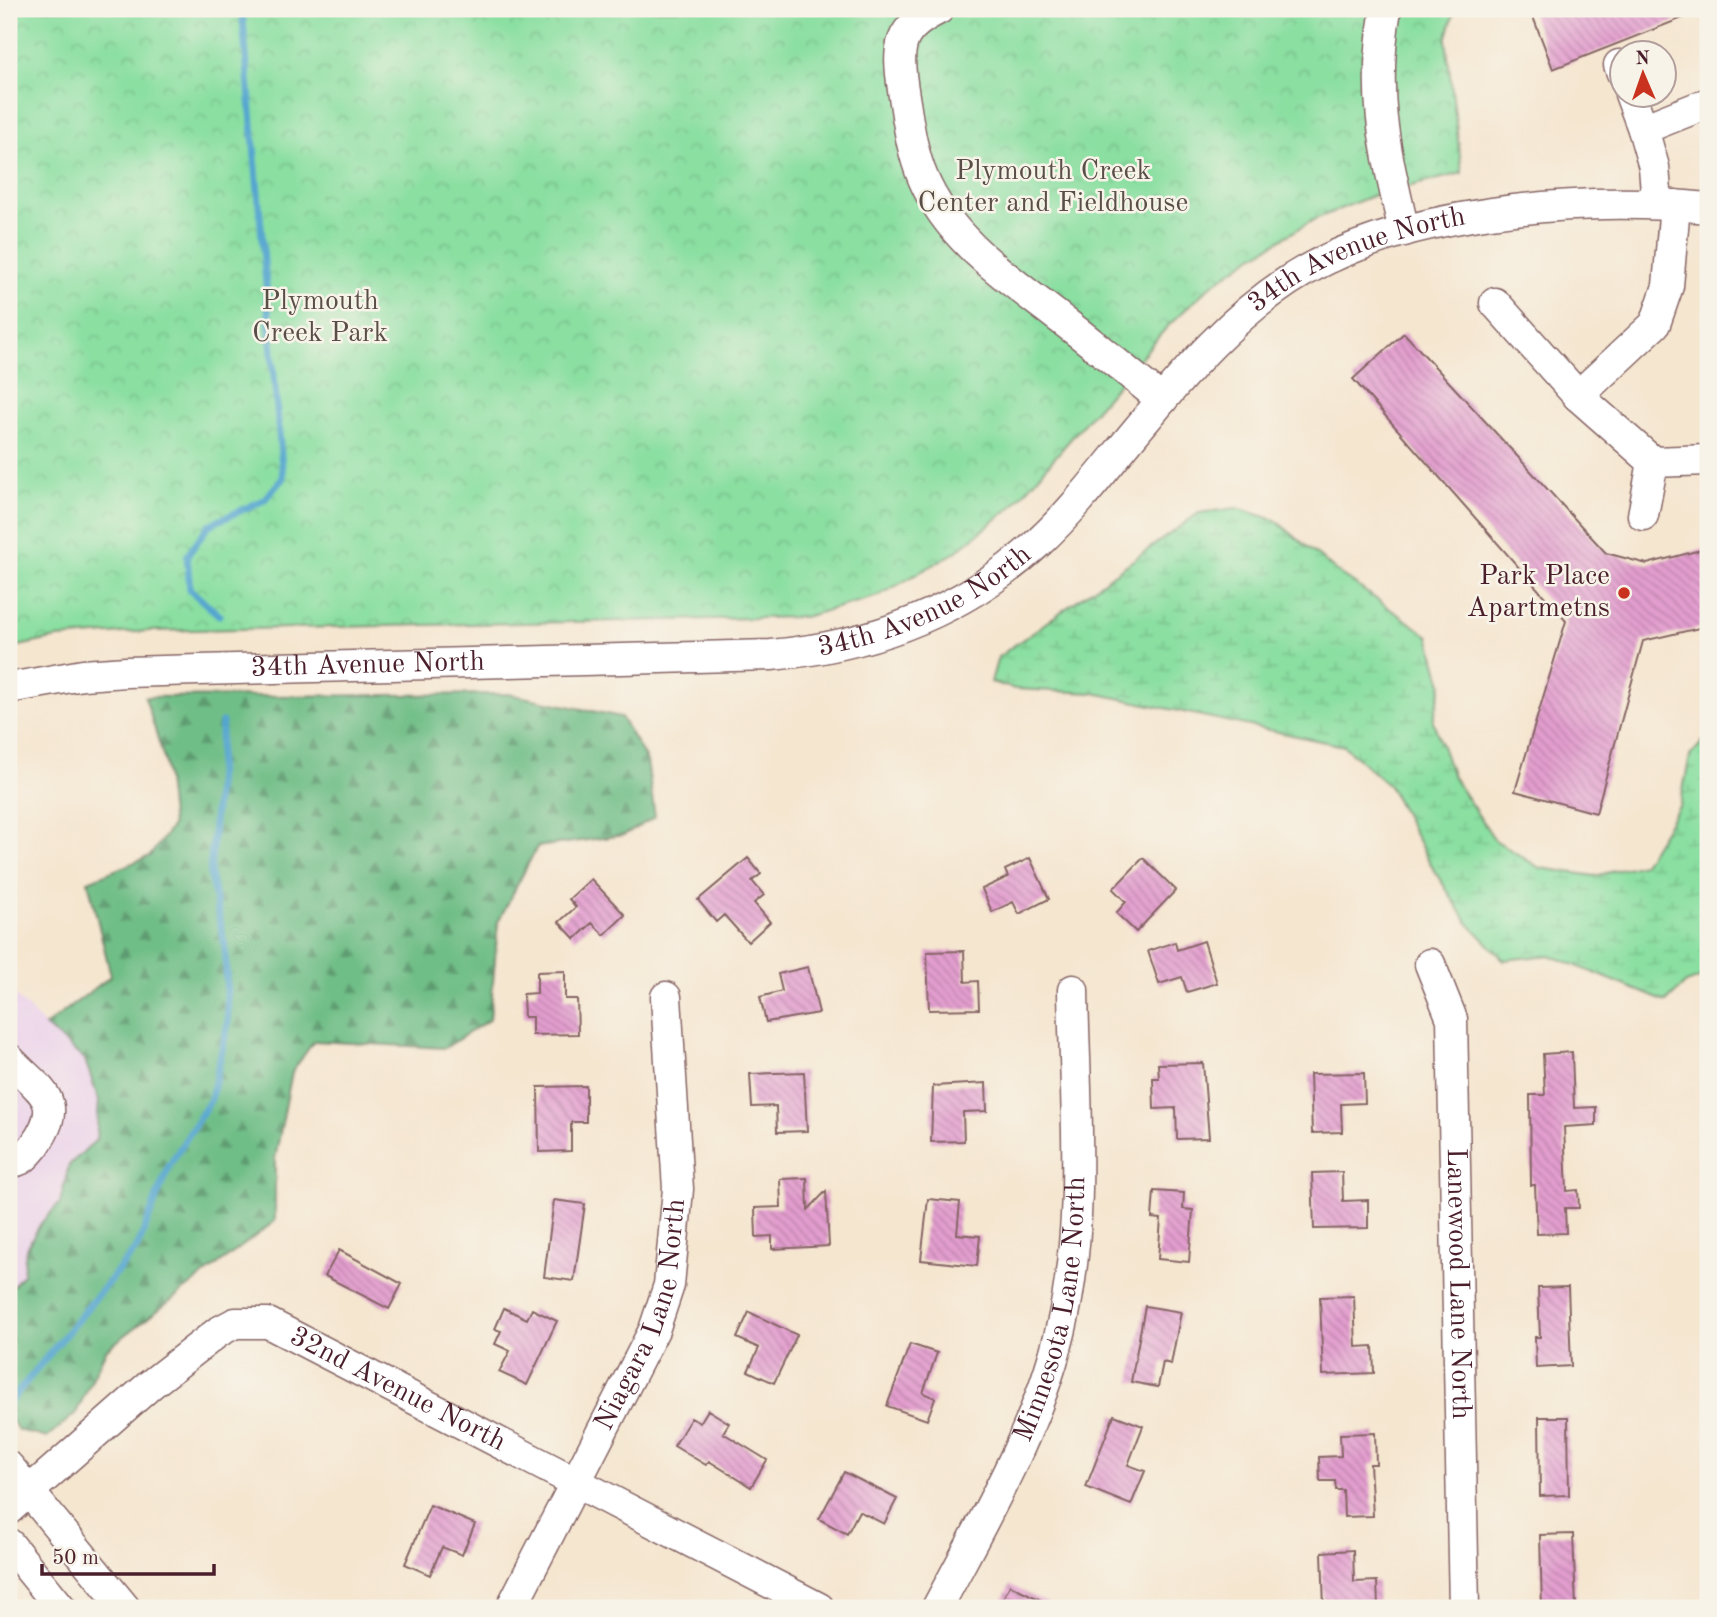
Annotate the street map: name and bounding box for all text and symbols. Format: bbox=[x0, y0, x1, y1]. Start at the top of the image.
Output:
north arrow bbox=[1608, 38, 1678, 108]
text: N bbox=[1635, 50, 1651, 69]
park label: Plymouth Creek Center and Fieldhouse bbox=[918, 158, 1188, 218]
street label: 34th Avenue North bbox=[1243, 203, 1468, 319]
park label: Plymouth Creek Park bbox=[252, 288, 388, 348]
street label: 34th Avenue North bbox=[815, 541, 1037, 663]
place label: Park Place Apartmetns bbox=[1467, 563, 1610, 623]
marker: Park Place Apartmetns bbox=[1616, 585, 1632, 601]
street label: 34th Avenue North bbox=[250, 649, 485, 683]
street label: Lanewood Lane North bbox=[1441, 1148, 1474, 1420]
street label: Minnesota Lane North bbox=[1010, 1176, 1091, 1446]
street label: Niagara Lane North bbox=[591, 1197, 691, 1435]
street label: 32nd Avenue North bbox=[285, 1323, 510, 1457]
scale bar bbox=[42, 1533, 214, 1577]
text: 50 m bbox=[52, 1548, 99, 1569]

